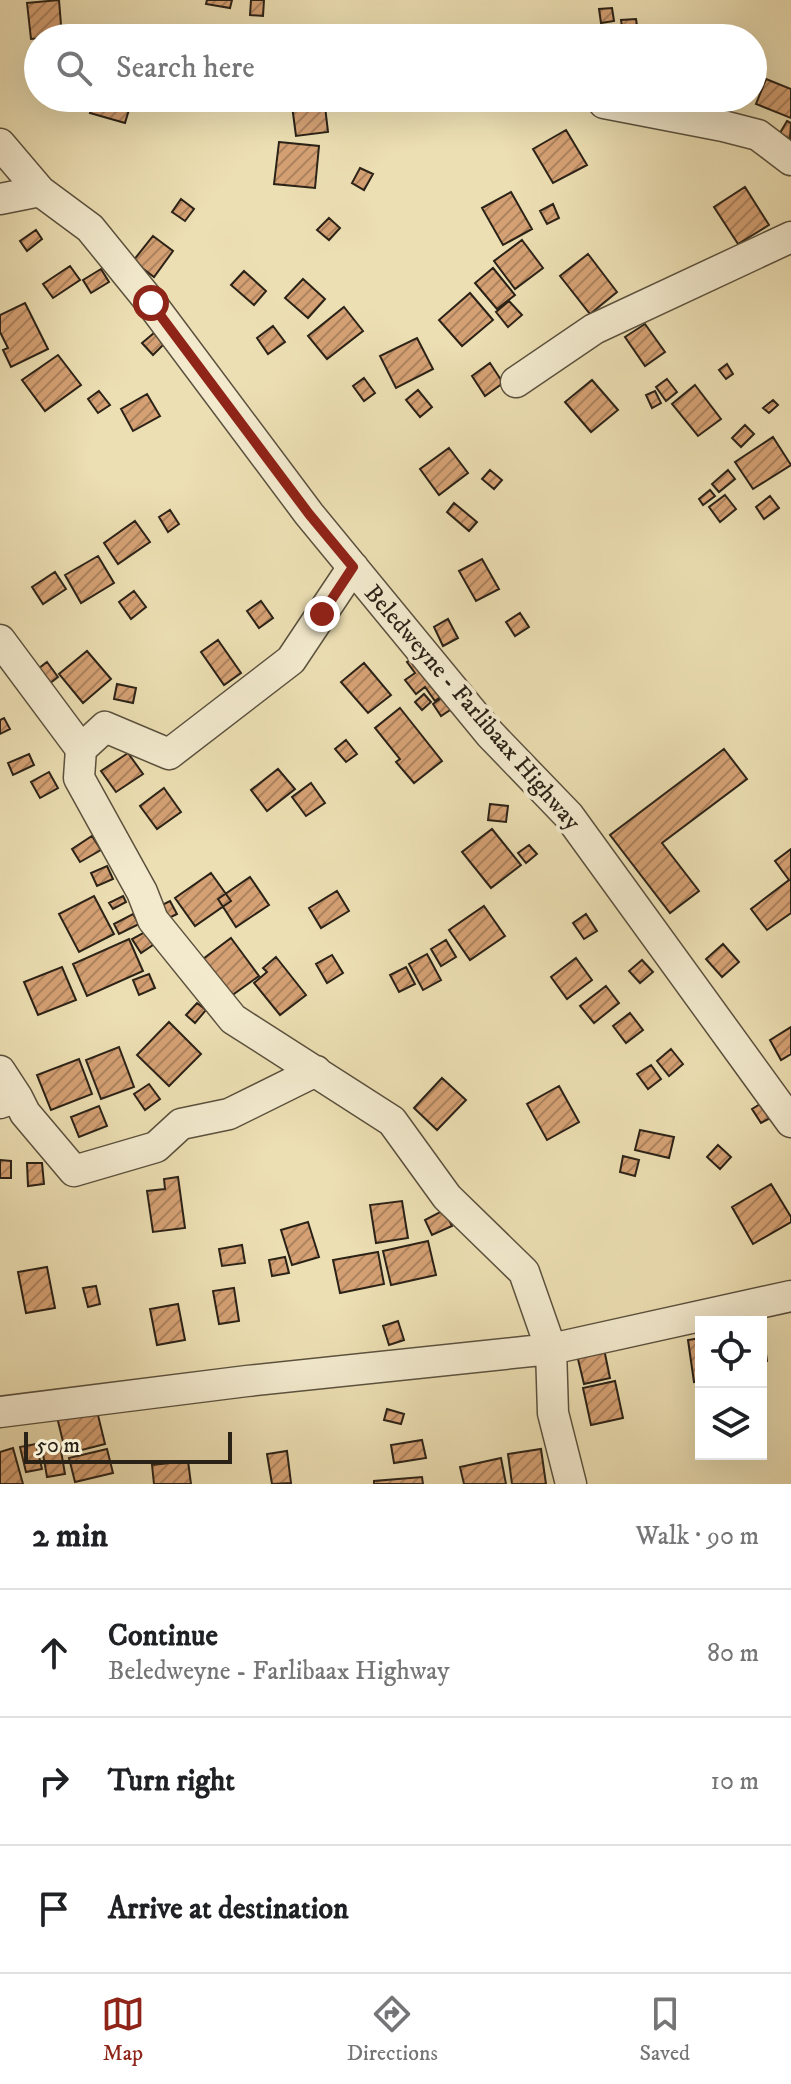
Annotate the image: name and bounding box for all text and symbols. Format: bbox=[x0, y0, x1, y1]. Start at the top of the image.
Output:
search box bbox=[24, 24, 767, 112]
icon: search bbox=[52, 46, 96, 90]
text: Search here bbox=[116, 50, 255, 87]
route start bbox=[133, 285, 169, 321]
street label: Beledweyne - Farlibaax Highway bbox=[357, 579, 587, 837]
route end bbox=[304, 596, 340, 632]
map controls bbox=[695, 1316, 767, 1460]
button: locate bbox=[695, 1316, 767, 1388]
button: layers bbox=[695, 1388, 767, 1460]
scale bar bbox=[24, 1428, 232, 1464]
text: 50 m bbox=[36, 1432, 80, 1459]
text: 2 min bbox=[32, 1515, 108, 1557]
text: Walk · 90 m bbox=[636, 1520, 759, 1553]
text: Continue bbox=[108, 1618, 218, 1655]
icon: ahead bbox=[32, 1631, 76, 1675]
text: 80 m bbox=[707, 1637, 759, 1670]
text: Beledweyne - Farlibaax Highway bbox=[108, 1655, 450, 1688]
icon: right bbox=[32, 1759, 76, 1803]
text: Turn right bbox=[108, 1763, 235, 1800]
text: 10 m bbox=[710, 1765, 759, 1798]
icon: arrive bbox=[32, 1887, 76, 1931]
text: Arrive at destination bbox=[108, 1891, 349, 1928]
tab: Map bbox=[101, 1992, 145, 2067]
tab: Directions bbox=[347, 1992, 438, 2067]
tab: Saved bbox=[640, 1992, 690, 2067]

